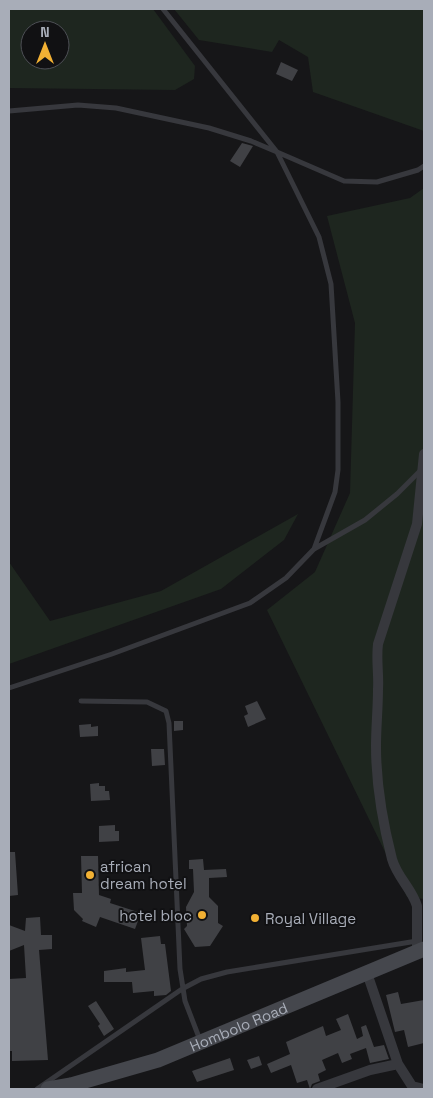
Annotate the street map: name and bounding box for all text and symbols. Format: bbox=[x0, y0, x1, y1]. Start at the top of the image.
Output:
north arrow bbox=[20, 20, 70, 70]
text: N bbox=[40, 23, 50, 41]
place label: african dream hotel bbox=[100, 857, 187, 893]
marker: african dream hotel bbox=[84, 869, 96, 881]
place label: hotel bloc bbox=[119, 906, 192, 925]
marker: hotel bloc bbox=[196, 909, 208, 921]
place label: Royal Village bbox=[265, 909, 356, 928]
marker: Royal Village bbox=[249, 912, 261, 924]
street label: Hombolo Road bbox=[186, 998, 290, 1055]

